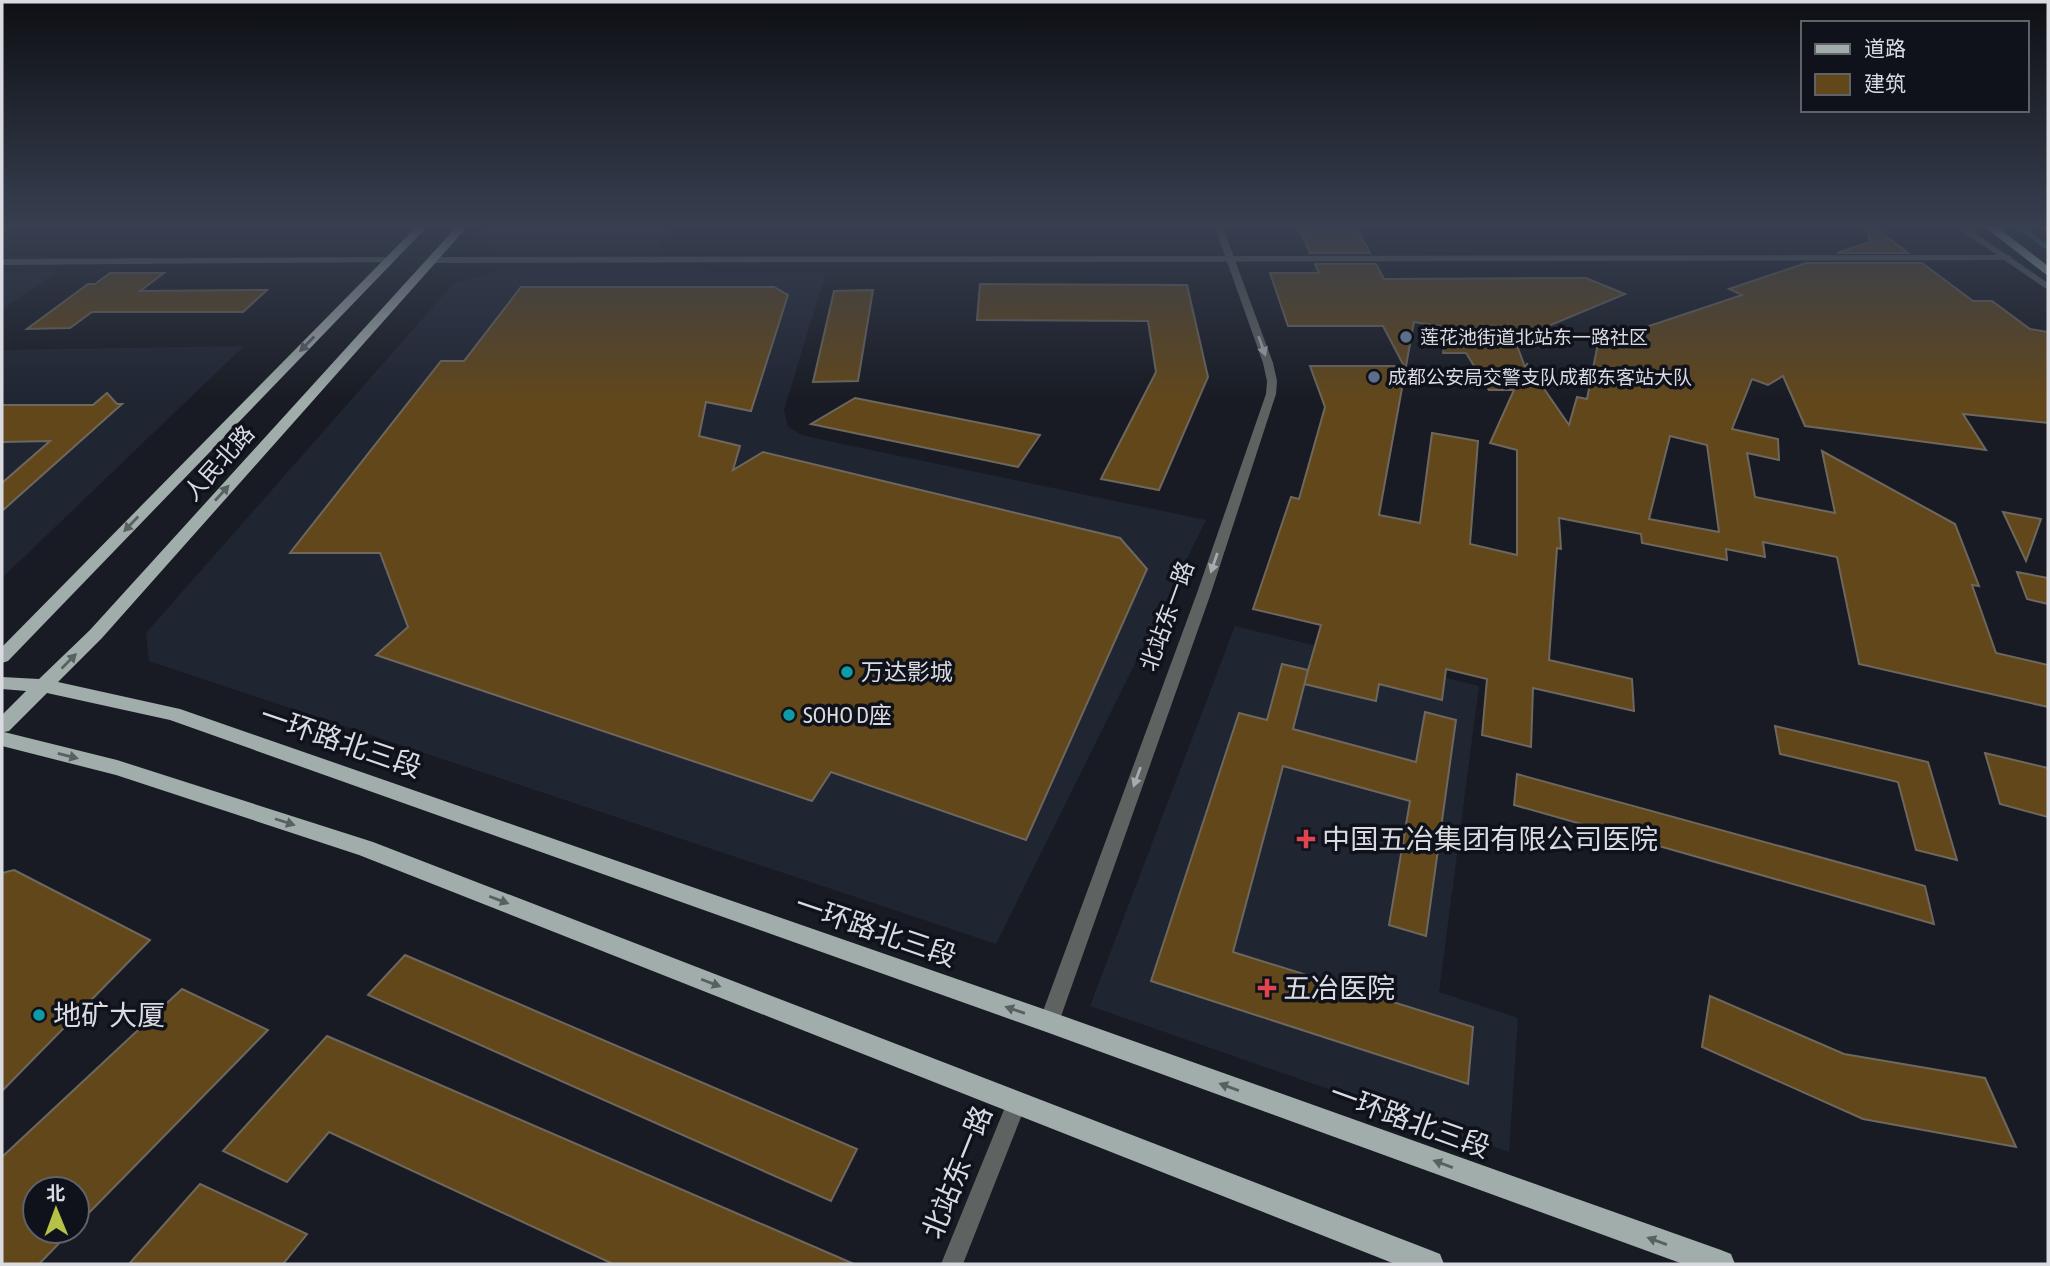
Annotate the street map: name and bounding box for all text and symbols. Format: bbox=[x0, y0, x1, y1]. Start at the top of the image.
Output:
legend bbox=[1801, 21, 2029, 112]
text: 道路 bbox=[1864, 36, 1906, 60]
text: 建筑 bbox=[1864, 71, 1906, 95]
place label: 莲花池街道北站东一路社区 bbox=[1420, 326, 1648, 348]
marker: 莲花池街道北站东一路社区 bbox=[1398, 329, 1414, 345]
one-way arrow bbox=[300, 335, 316, 352]
one-way arrow bbox=[1256, 336, 1267, 357]
place label: 成都公安局交警支队成都东客站大队 bbox=[1388, 366, 1692, 388]
marker: 成都公安局交警支队成都东客站大队 bbox=[1366, 369, 1382, 385]
street label: 人民北路 bbox=[179, 420, 259, 506]
one-way arrow bbox=[214, 485, 229, 502]
one-way arrow bbox=[123, 516, 140, 533]
one-way arrow bbox=[1208, 552, 1219, 573]
street label: 北站东一路 bbox=[1135, 558, 1199, 674]
one-way arrow bbox=[60, 653, 77, 670]
place label: 万达影城 bbox=[861, 659, 953, 685]
marker: 万达影城 bbox=[839, 664, 855, 680]
street label: 一环路北三段 bbox=[256, 699, 426, 783]
place label: SOHO D座 bbox=[803, 702, 892, 728]
marker: SOHO D座 bbox=[781, 707, 797, 723]
one-way arrow bbox=[58, 751, 79, 761]
one-way arrow bbox=[1132, 767, 1143, 788]
one-way arrow bbox=[275, 818, 296, 828]
place label: 中国五冶集团有限公司医院 bbox=[1322, 823, 1658, 855]
marker: 中国五冶集团有限公司医院 bbox=[1296, 829, 1316, 849]
street label: 一环路北三段 bbox=[791, 888, 961, 972]
one-way arrow bbox=[488, 895, 509, 906]
place label: 五冶医院 bbox=[1283, 972, 1395, 1004]
one-way arrow bbox=[700, 978, 721, 989]
marker: 五冶医院 bbox=[1257, 978, 1277, 998]
place label: 地矿大厦 bbox=[53, 999, 165, 1031]
one-way arrow bbox=[1004, 1004, 1025, 1015]
marker: 地矿大厦 bbox=[31, 1007, 47, 1023]
street label: 一环路北三段 bbox=[1326, 1076, 1494, 1164]
one-way arrow bbox=[1218, 1081, 1239, 1092]
street label: 北站东一路 bbox=[916, 1101, 998, 1243]
one-way arrow bbox=[1432, 1158, 1453, 1169]
north arrow bbox=[21, 1175, 91, 1245]
text: 北 bbox=[46, 1182, 65, 1204]
one-way arrow bbox=[1646, 1235, 1667, 1246]

